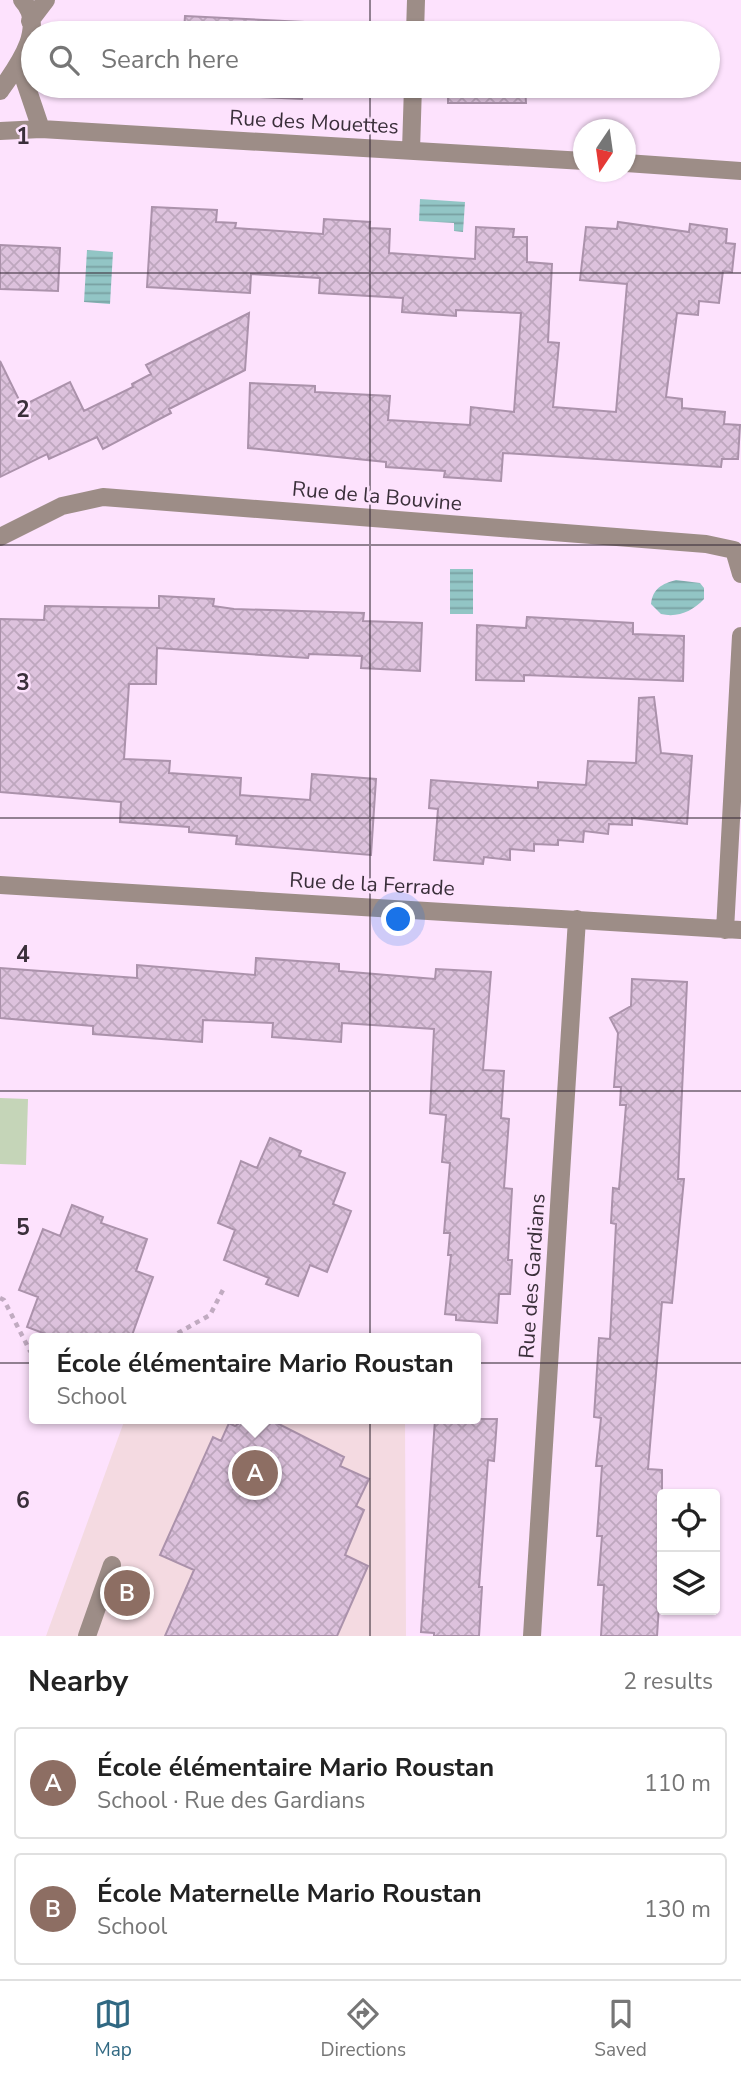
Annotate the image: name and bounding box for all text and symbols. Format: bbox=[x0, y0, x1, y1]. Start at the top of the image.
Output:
search box bbox=[21, 21, 720, 98]
icon: search bbox=[45, 41, 83, 79]
text: Search here bbox=[101, 42, 239, 77]
street label: Rue des Mouettes bbox=[229, 104, 399, 140]
north arrow bbox=[573, 119, 636, 182]
text: 1 bbox=[16, 121, 30, 152]
text: 2 bbox=[16, 394, 30, 425]
street label: Rue de la Bouvine bbox=[291, 475, 463, 517]
text: 3 bbox=[16, 667, 30, 698]
street label: Rue de la Ferrade bbox=[289, 866, 455, 902]
your location bbox=[381, 902, 415, 936]
text: 4 bbox=[16, 939, 30, 970]
street label: Rue des Gardians bbox=[512, 1193, 552, 1359]
text: 5 bbox=[16, 1212, 30, 1243]
popup bbox=[29, 1333, 481, 1424]
text: École élémentaire Mario Roustan bbox=[56, 1346, 454, 1381]
text: School bbox=[56, 1381, 127, 1412]
pin: A bbox=[232, 1447, 278, 1499]
text: 6 bbox=[16, 1485, 30, 1516]
map controls bbox=[657, 1489, 720, 1615]
button: locate bbox=[657, 1489, 720, 1552]
button: layers bbox=[657, 1552, 720, 1615]
pin: B bbox=[104, 1567, 150, 1619]
text: Nearby bbox=[28, 1661, 128, 1702]
text: 2 results bbox=[623, 1666, 713, 1697]
text: École élémentaire Mario Roustan bbox=[97, 1750, 494, 1785]
text: A bbox=[44, 1768, 62, 1799]
text: 110 m bbox=[644, 1768, 711, 1799]
text: School · Rue des Gardians bbox=[97, 1785, 365, 1816]
text: École Maternelle Mario Roustan bbox=[97, 1876, 482, 1911]
text: B bbox=[45, 1894, 61, 1925]
text: 130 m bbox=[644, 1894, 711, 1925]
text: School bbox=[97, 1911, 167, 1942]
tab: Map bbox=[94, 1995, 132, 2063]
tab: Directions bbox=[320, 1995, 406, 2063]
tab: Saved bbox=[594, 1995, 647, 2063]

